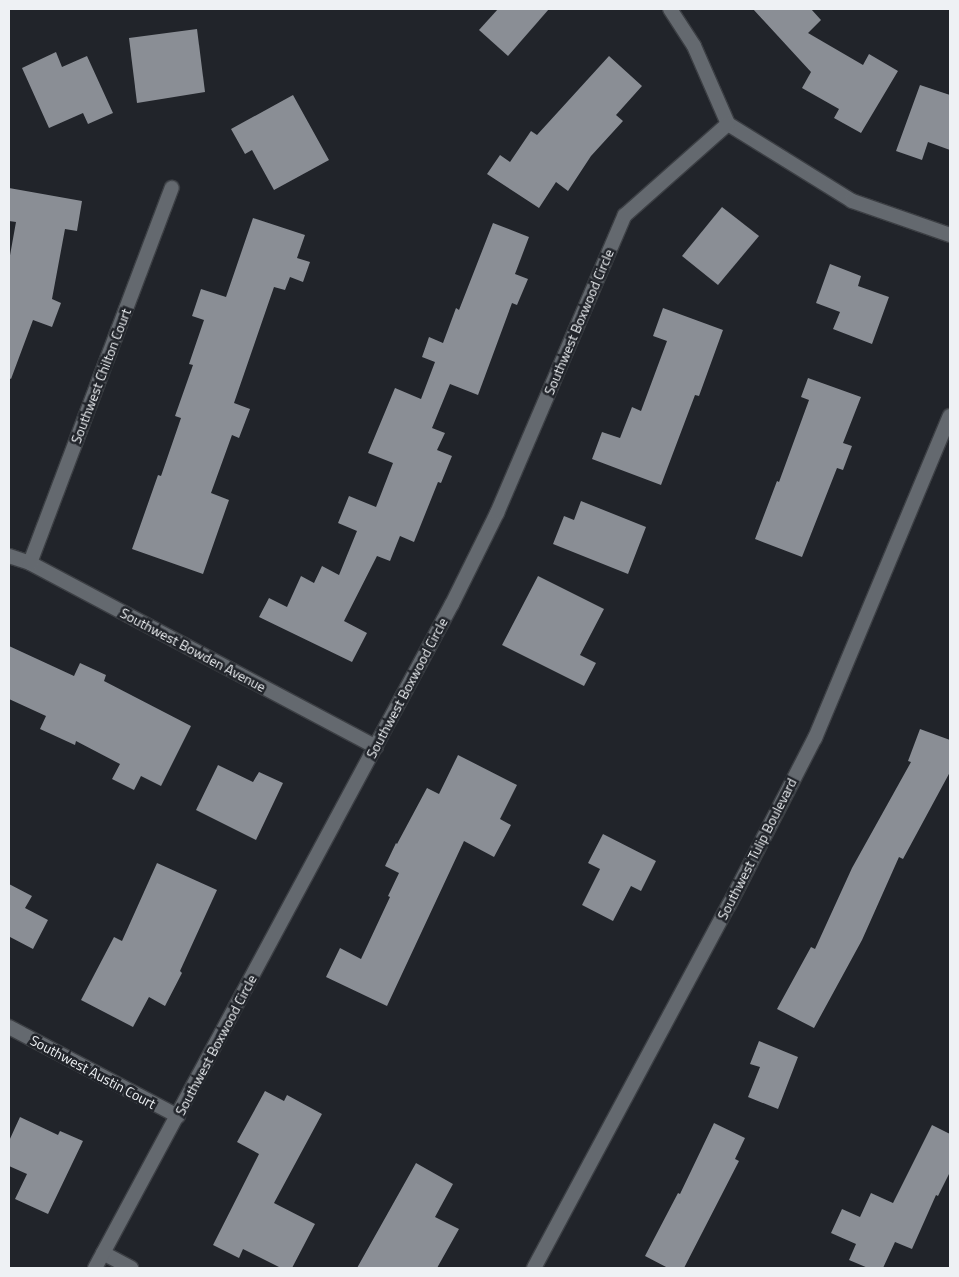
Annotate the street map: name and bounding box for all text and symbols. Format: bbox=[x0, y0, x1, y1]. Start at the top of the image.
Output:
street label: Southwest Boxwood Circle bbox=[541, 247, 617, 397]
street label: Southwest Chilton Court bbox=[67, 306, 135, 446]
street label: Southwest Bowden Avenue bbox=[117, 604, 269, 696]
street label: Southwest Boxwood Circle bbox=[363, 615, 451, 761]
street label: Southwest Tulip Boulevard bbox=[714, 775, 800, 923]
street label: Southwest Boxwood Circle bbox=[172, 972, 260, 1118]
street label: Southwest Austin Court bbox=[27, 1032, 159, 1112]

